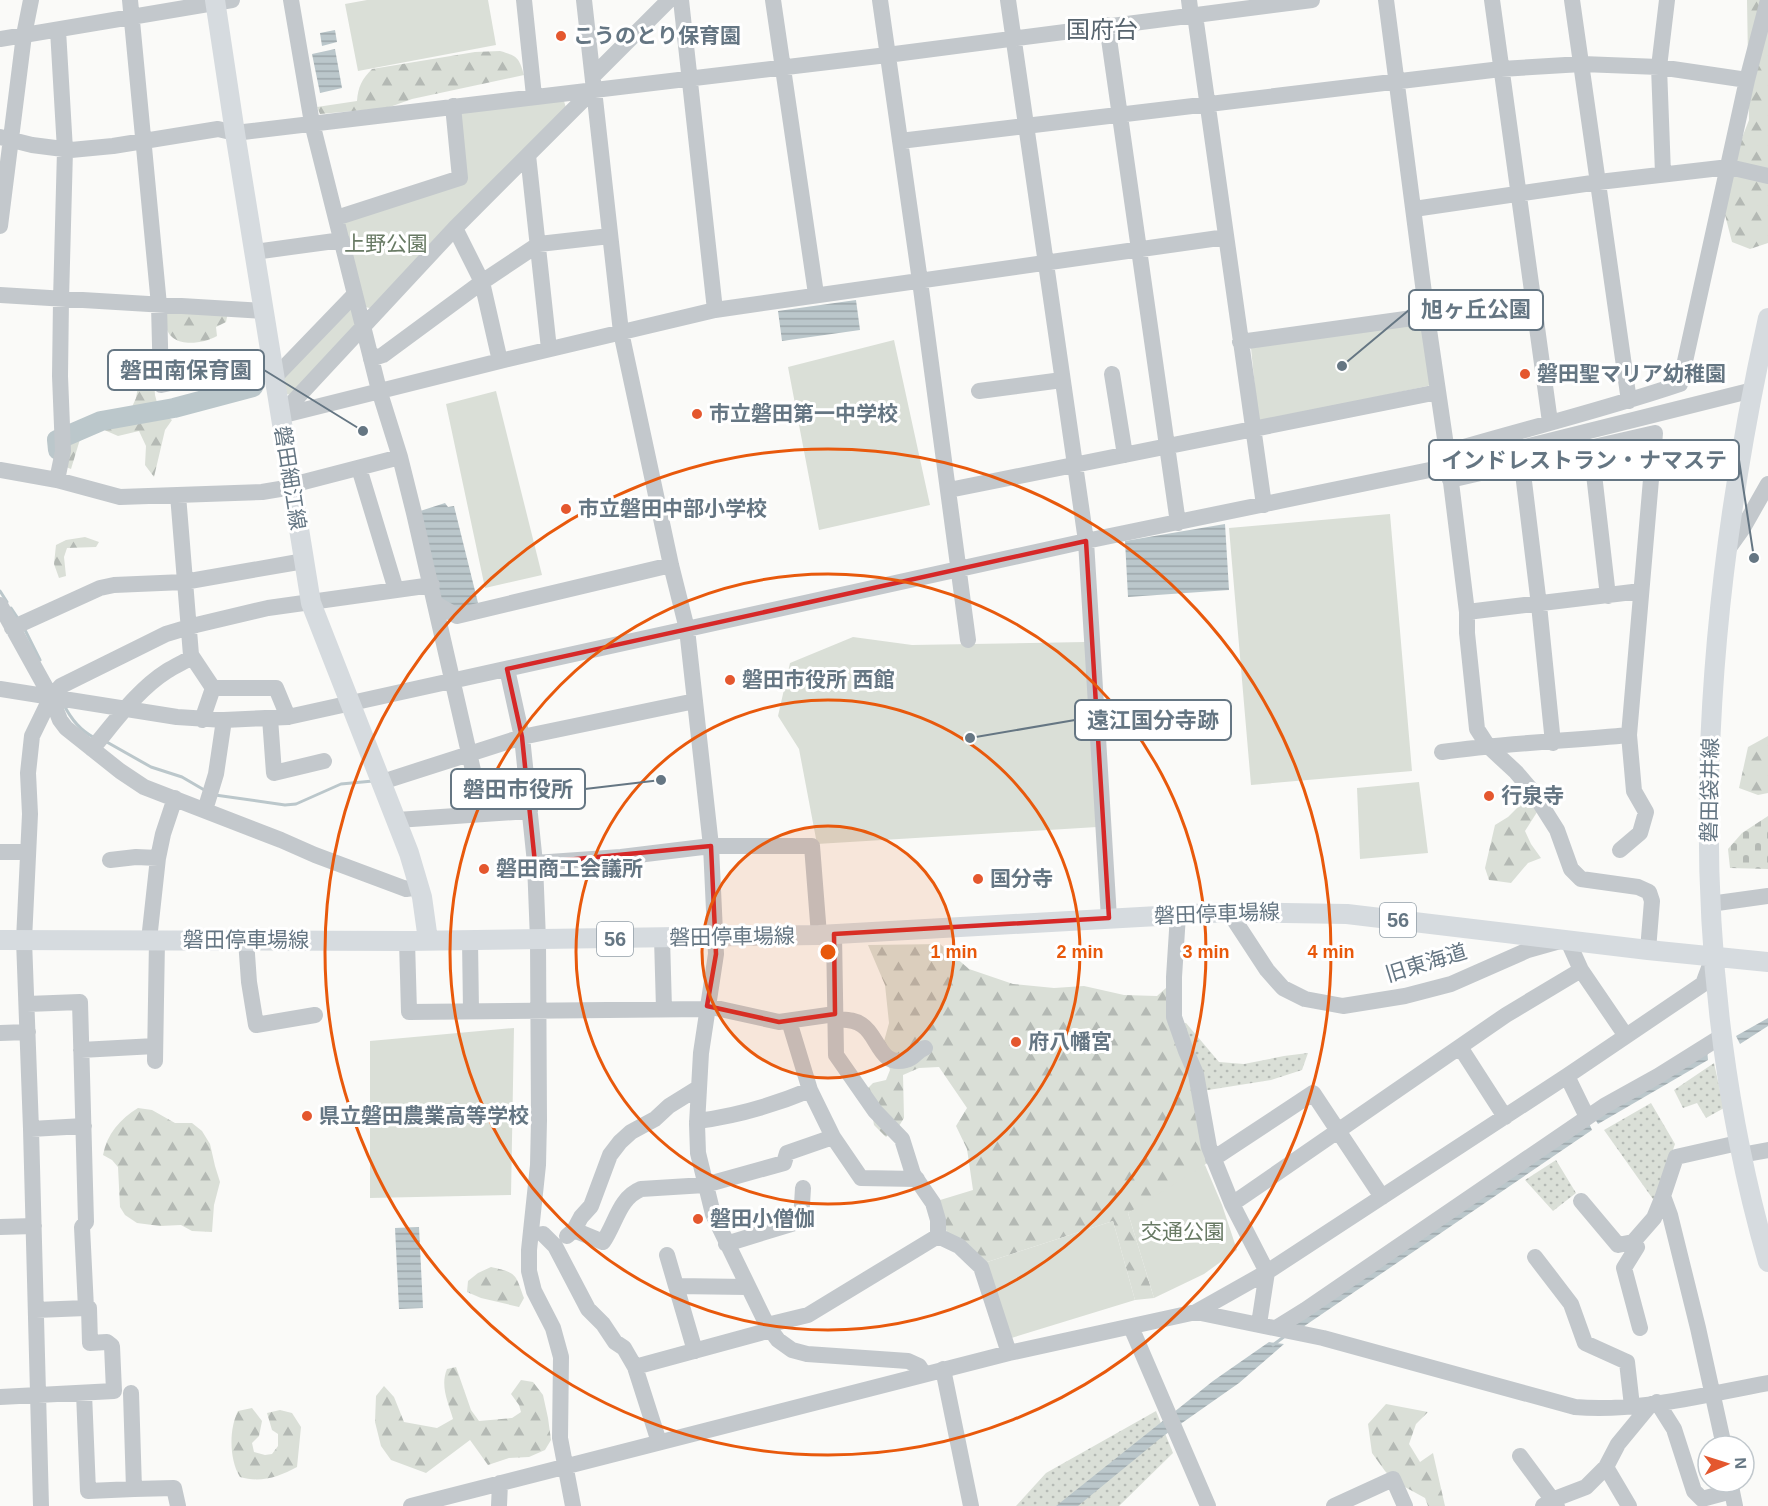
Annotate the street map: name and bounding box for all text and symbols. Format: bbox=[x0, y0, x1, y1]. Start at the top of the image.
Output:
district label: 国府台 bbox=[1066, 16, 1138, 43]
place label: こうのとり保育園 bbox=[573, 24, 741, 47]
marker: こうのとり保育園 bbox=[554, 29, 568, 43]
park label: 上野公園 bbox=[344, 232, 428, 255]
callout: 旭ヶ丘公園 bbox=[1409, 290, 1543, 330]
text: 旭ヶ丘公園 bbox=[1421, 297, 1531, 322]
callout: 磐田南保育園 bbox=[108, 350, 264, 390]
text: 磐田南保育園 bbox=[120, 358, 252, 383]
place label: 磐田聖マリア幼稚園 bbox=[1537, 362, 1726, 385]
marker: 磐田聖マリア幼稚園 bbox=[1518, 367, 1532, 381]
place label: 市立磐田第一中学校 bbox=[709, 402, 898, 425]
marker: 市立磐田第一中学校 bbox=[690, 407, 704, 421]
street label: 磐田細江線 bbox=[271, 424, 310, 532]
callout: インドレストラン・ナマステ bbox=[1429, 440, 1739, 480]
text: インドレストラン・ナマステ bbox=[1441, 448, 1727, 473]
place label: 市立磐田中部小学校 bbox=[578, 497, 767, 520]
marker: 市立磐田中部小学校 bbox=[559, 502, 573, 516]
place label: 磐田市役所 西館 bbox=[742, 668, 895, 691]
marker: 磐田市役所 西館 bbox=[723, 673, 737, 687]
callout: 遠江国分寺跡 bbox=[1075, 700, 1231, 740]
text: 遠江国分寺跡 bbox=[1087, 708, 1219, 733]
street label: 磐田袋井線 bbox=[1697, 737, 1722, 843]
callout: 磐田市役所 bbox=[451, 769, 585, 809]
text: 磐田市役所 bbox=[463, 777, 573, 802]
place label: 行泉寺 bbox=[1501, 784, 1564, 807]
marker: 行泉寺 bbox=[1482, 789, 1496, 803]
place label: 磐田商工会議所 bbox=[496, 857, 643, 880]
marker: 磐田商工会議所 bbox=[477, 862, 491, 876]
place label: 国分寺 bbox=[990, 867, 1053, 890]
marker: 国分寺 bbox=[971, 872, 985, 886]
street label: 磐田停車場線 bbox=[1154, 900, 1280, 927]
road number: 56 bbox=[1380, 903, 1416, 937]
road number: 56 bbox=[597, 922, 633, 956]
street label: 磐田停車場線 bbox=[669, 924, 795, 949]
street label: 磐田停車場線 bbox=[183, 928, 309, 951]
street label: 旧東海道 bbox=[1382, 939, 1469, 986]
centre of rings bbox=[818, 942, 838, 962]
text: 1 min bbox=[930, 942, 978, 962]
text: 2 min bbox=[1056, 942, 1104, 962]
text: 3 min bbox=[1182, 942, 1230, 962]
text: 4 min bbox=[1307, 942, 1355, 962]
place label: 府八幡宮 bbox=[1028, 1030, 1112, 1053]
marker: 府八幡宮 bbox=[1009, 1035, 1023, 1049]
place label: 県立磐田農業高等学校 bbox=[319, 1104, 529, 1127]
marker: 県立磐田農業高等学校 bbox=[300, 1109, 314, 1123]
place label: 磐田小僧伽 bbox=[710, 1207, 815, 1230]
marker: 磐田小僧伽 bbox=[691, 1212, 705, 1226]
park label: 交通公園 bbox=[1141, 1220, 1225, 1243]
north arrow bbox=[1696, 1434, 1756, 1494]
text: N bbox=[1732, 1457, 1749, 1469]

